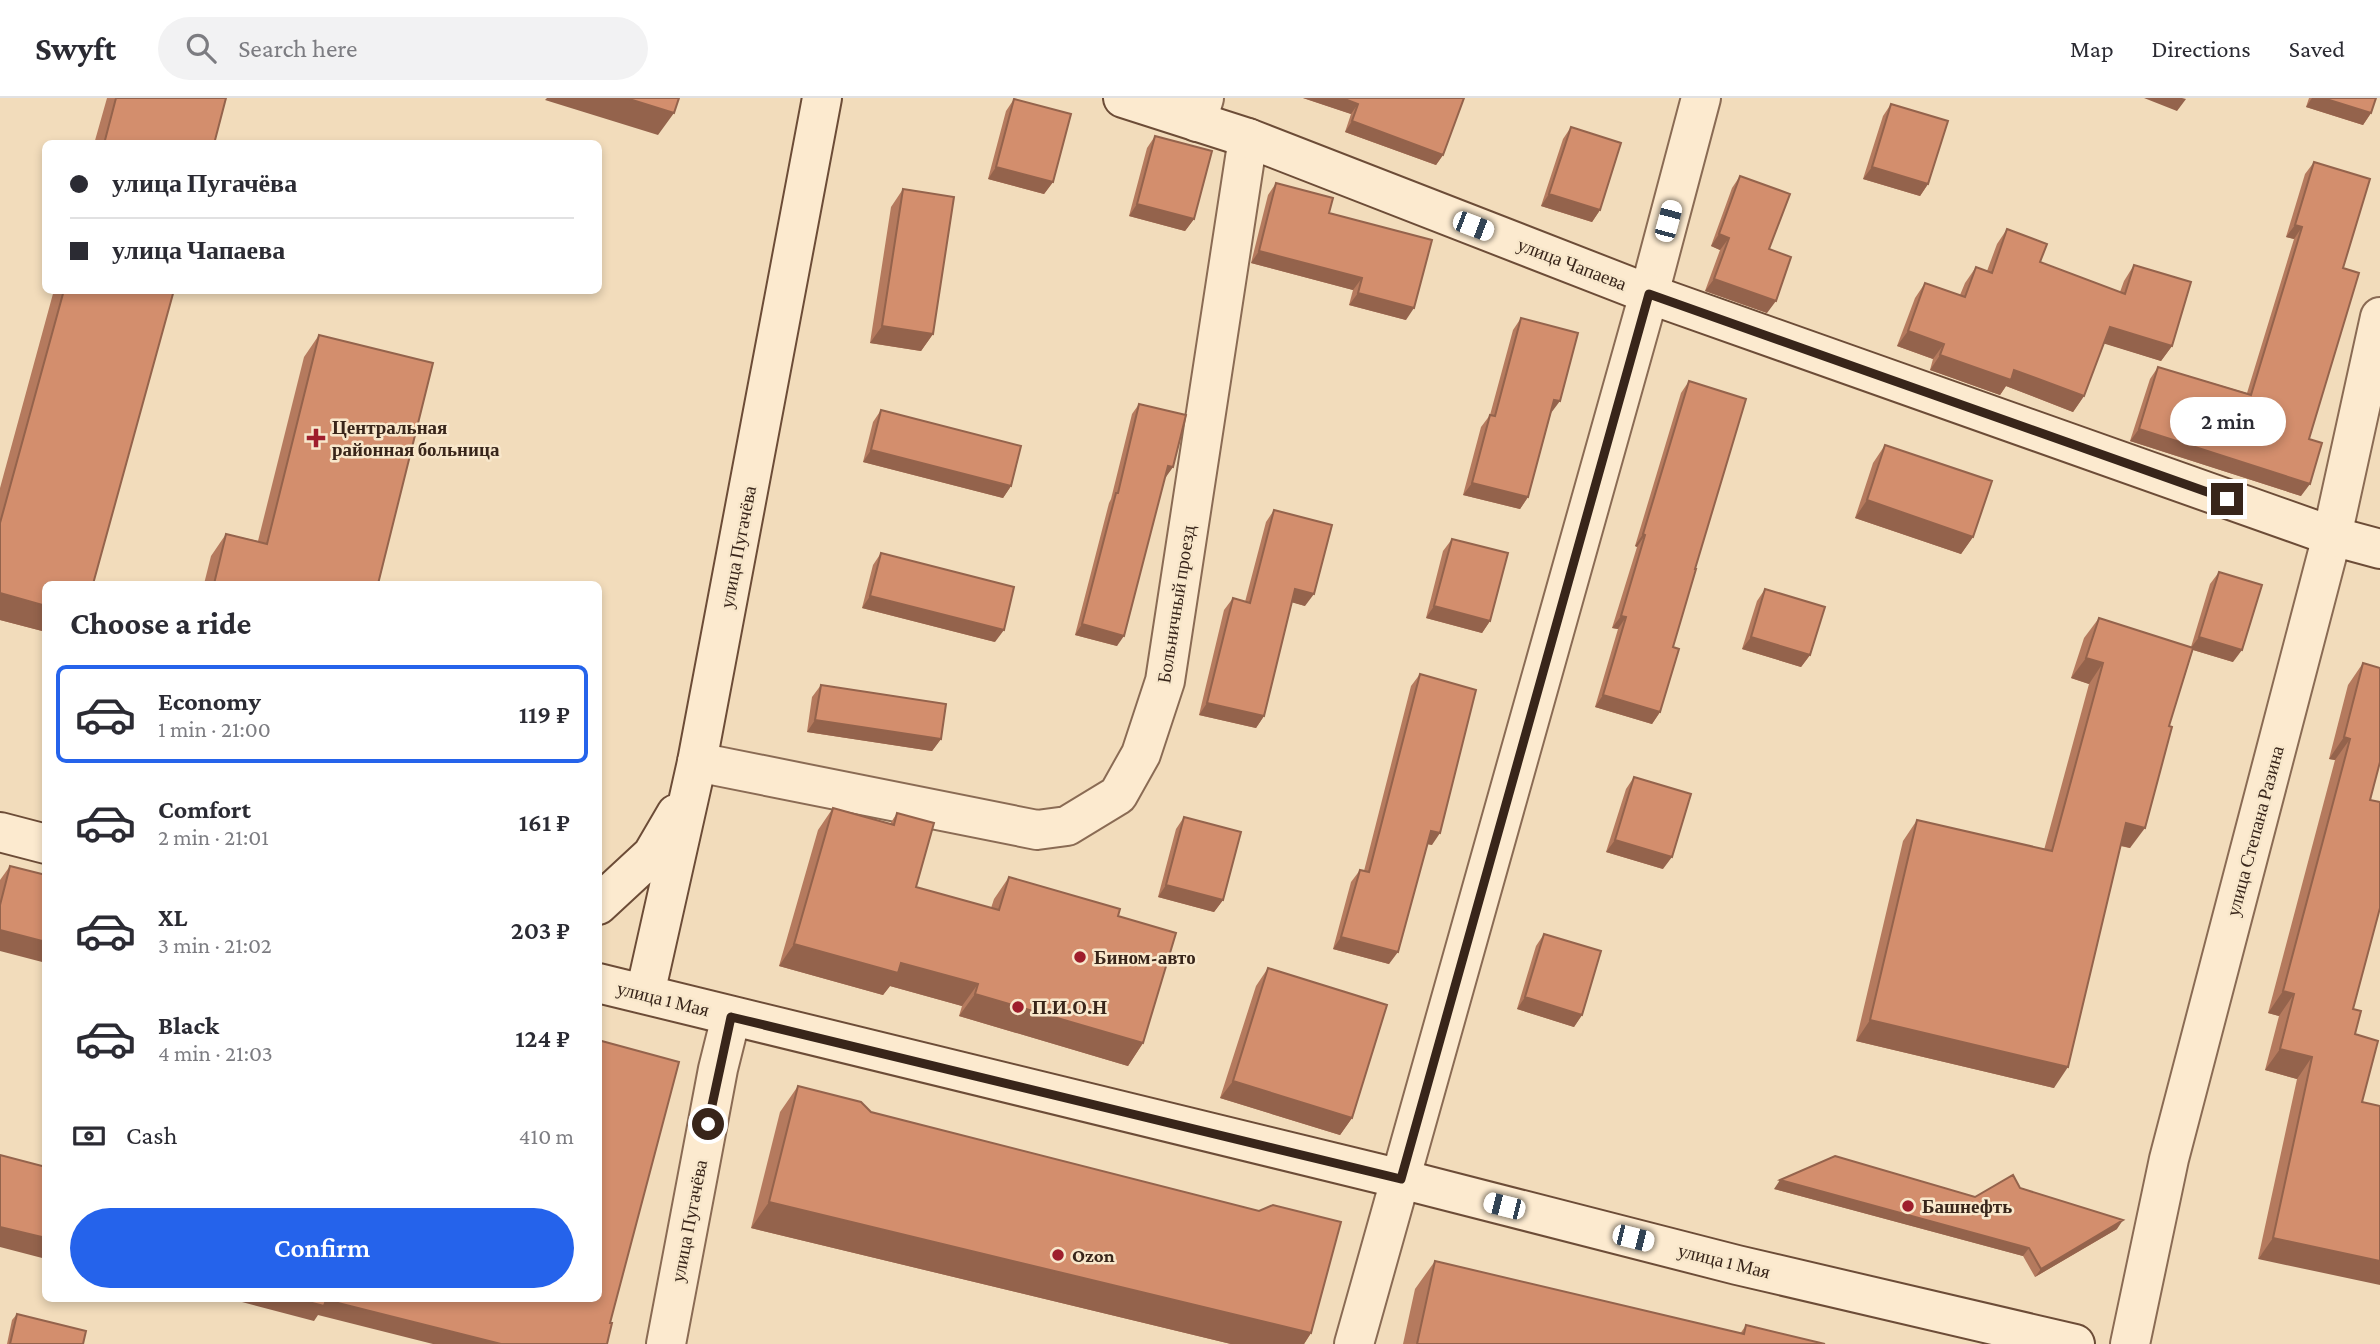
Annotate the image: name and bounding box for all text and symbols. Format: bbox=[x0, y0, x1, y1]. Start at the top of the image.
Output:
search box bbox=[158, 17, 648, 80]
icon: search bbox=[182, 29, 220, 67]
text: Swyft bbox=[35, 30, 116, 67]
text: Search here bbox=[238, 34, 357, 63]
text: Map bbox=[2070, 35, 2114, 62]
text: Directions bbox=[2152, 35, 2251, 62]
text: Saved bbox=[2289, 35, 2345, 62]
text: улица Пугачёва bbox=[112, 169, 297, 198]
car bbox=[1653, 198, 1684, 244]
car bbox=[1450, 209, 1497, 243]
street label: улица Чапаева bbox=[1514, 234, 1630, 295]
text: улица Чапаева bbox=[112, 236, 285, 265]
callout: 2 min bbox=[2169, 398, 2285, 446]
text: 2 min bbox=[2201, 408, 2255, 434]
place label: Центральная районная больница bbox=[332, 417, 500, 460]
marker: Центральная районная больница bbox=[306, 428, 326, 448]
street label: улица Пугачёва bbox=[716, 483, 760, 610]
route end bbox=[2211, 483, 2243, 515]
street label: Больничный проезд bbox=[1153, 523, 1199, 685]
text: Choose a ride bbox=[70, 605, 251, 641]
icon: car bbox=[74, 683, 137, 746]
text: Economy bbox=[158, 687, 261, 716]
text: 119 ₽ bbox=[519, 700, 570, 729]
text: 1 min · 21:00 bbox=[158, 716, 271, 742]
street label: улица Степана Разина bbox=[2222, 743, 2288, 919]
icon: car bbox=[74, 791, 137, 854]
text: Comfort bbox=[158, 795, 251, 824]
text: 161 ₽ bbox=[519, 808, 570, 837]
text: 2 min · 21:01 bbox=[158, 824, 269, 850]
icon: car bbox=[74, 899, 137, 962]
text: XL bbox=[158, 903, 187, 932]
text: 203 ₽ bbox=[511, 916, 570, 945]
text: 3 min · 21:02 bbox=[158, 932, 272, 958]
place label: Бином-авто bbox=[1094, 947, 1196, 968]
marker: Бином-авто bbox=[1072, 949, 1088, 965]
street label: улица 1 Мая bbox=[615, 977, 712, 1021]
place label: П.И.О.Н bbox=[1032, 997, 1107, 1018]
marker: П.И.О.Н bbox=[1010, 999, 1026, 1015]
icon: car bbox=[74, 1007, 137, 1070]
text: Black bbox=[158, 1011, 219, 1040]
text: 124 ₽ bbox=[515, 1024, 570, 1053]
text: 4 min · 21:03 bbox=[158, 1040, 273, 1066]
route start bbox=[692, 1108, 724, 1140]
icon: cash bbox=[70, 1117, 108, 1155]
text: Cash bbox=[126, 1121, 177, 1150]
text: 410 m bbox=[519, 1123, 574, 1149]
street label: улица Пугачёва bbox=[667, 1157, 711, 1284]
car bbox=[1482, 1191, 1527, 1221]
place label: Башнефть bbox=[1922, 1196, 2012, 1217]
marker: Башнефть bbox=[1900, 1198, 1916, 1214]
button: Confirm bbox=[70, 1208, 574, 1288]
car bbox=[1611, 1223, 1656, 1253]
street label: улица 1 Мая bbox=[1676, 1239, 1773, 1283]
place label: Ozon bbox=[1072, 1245, 1115, 1266]
marker: Ozon bbox=[1050, 1247, 1066, 1263]

